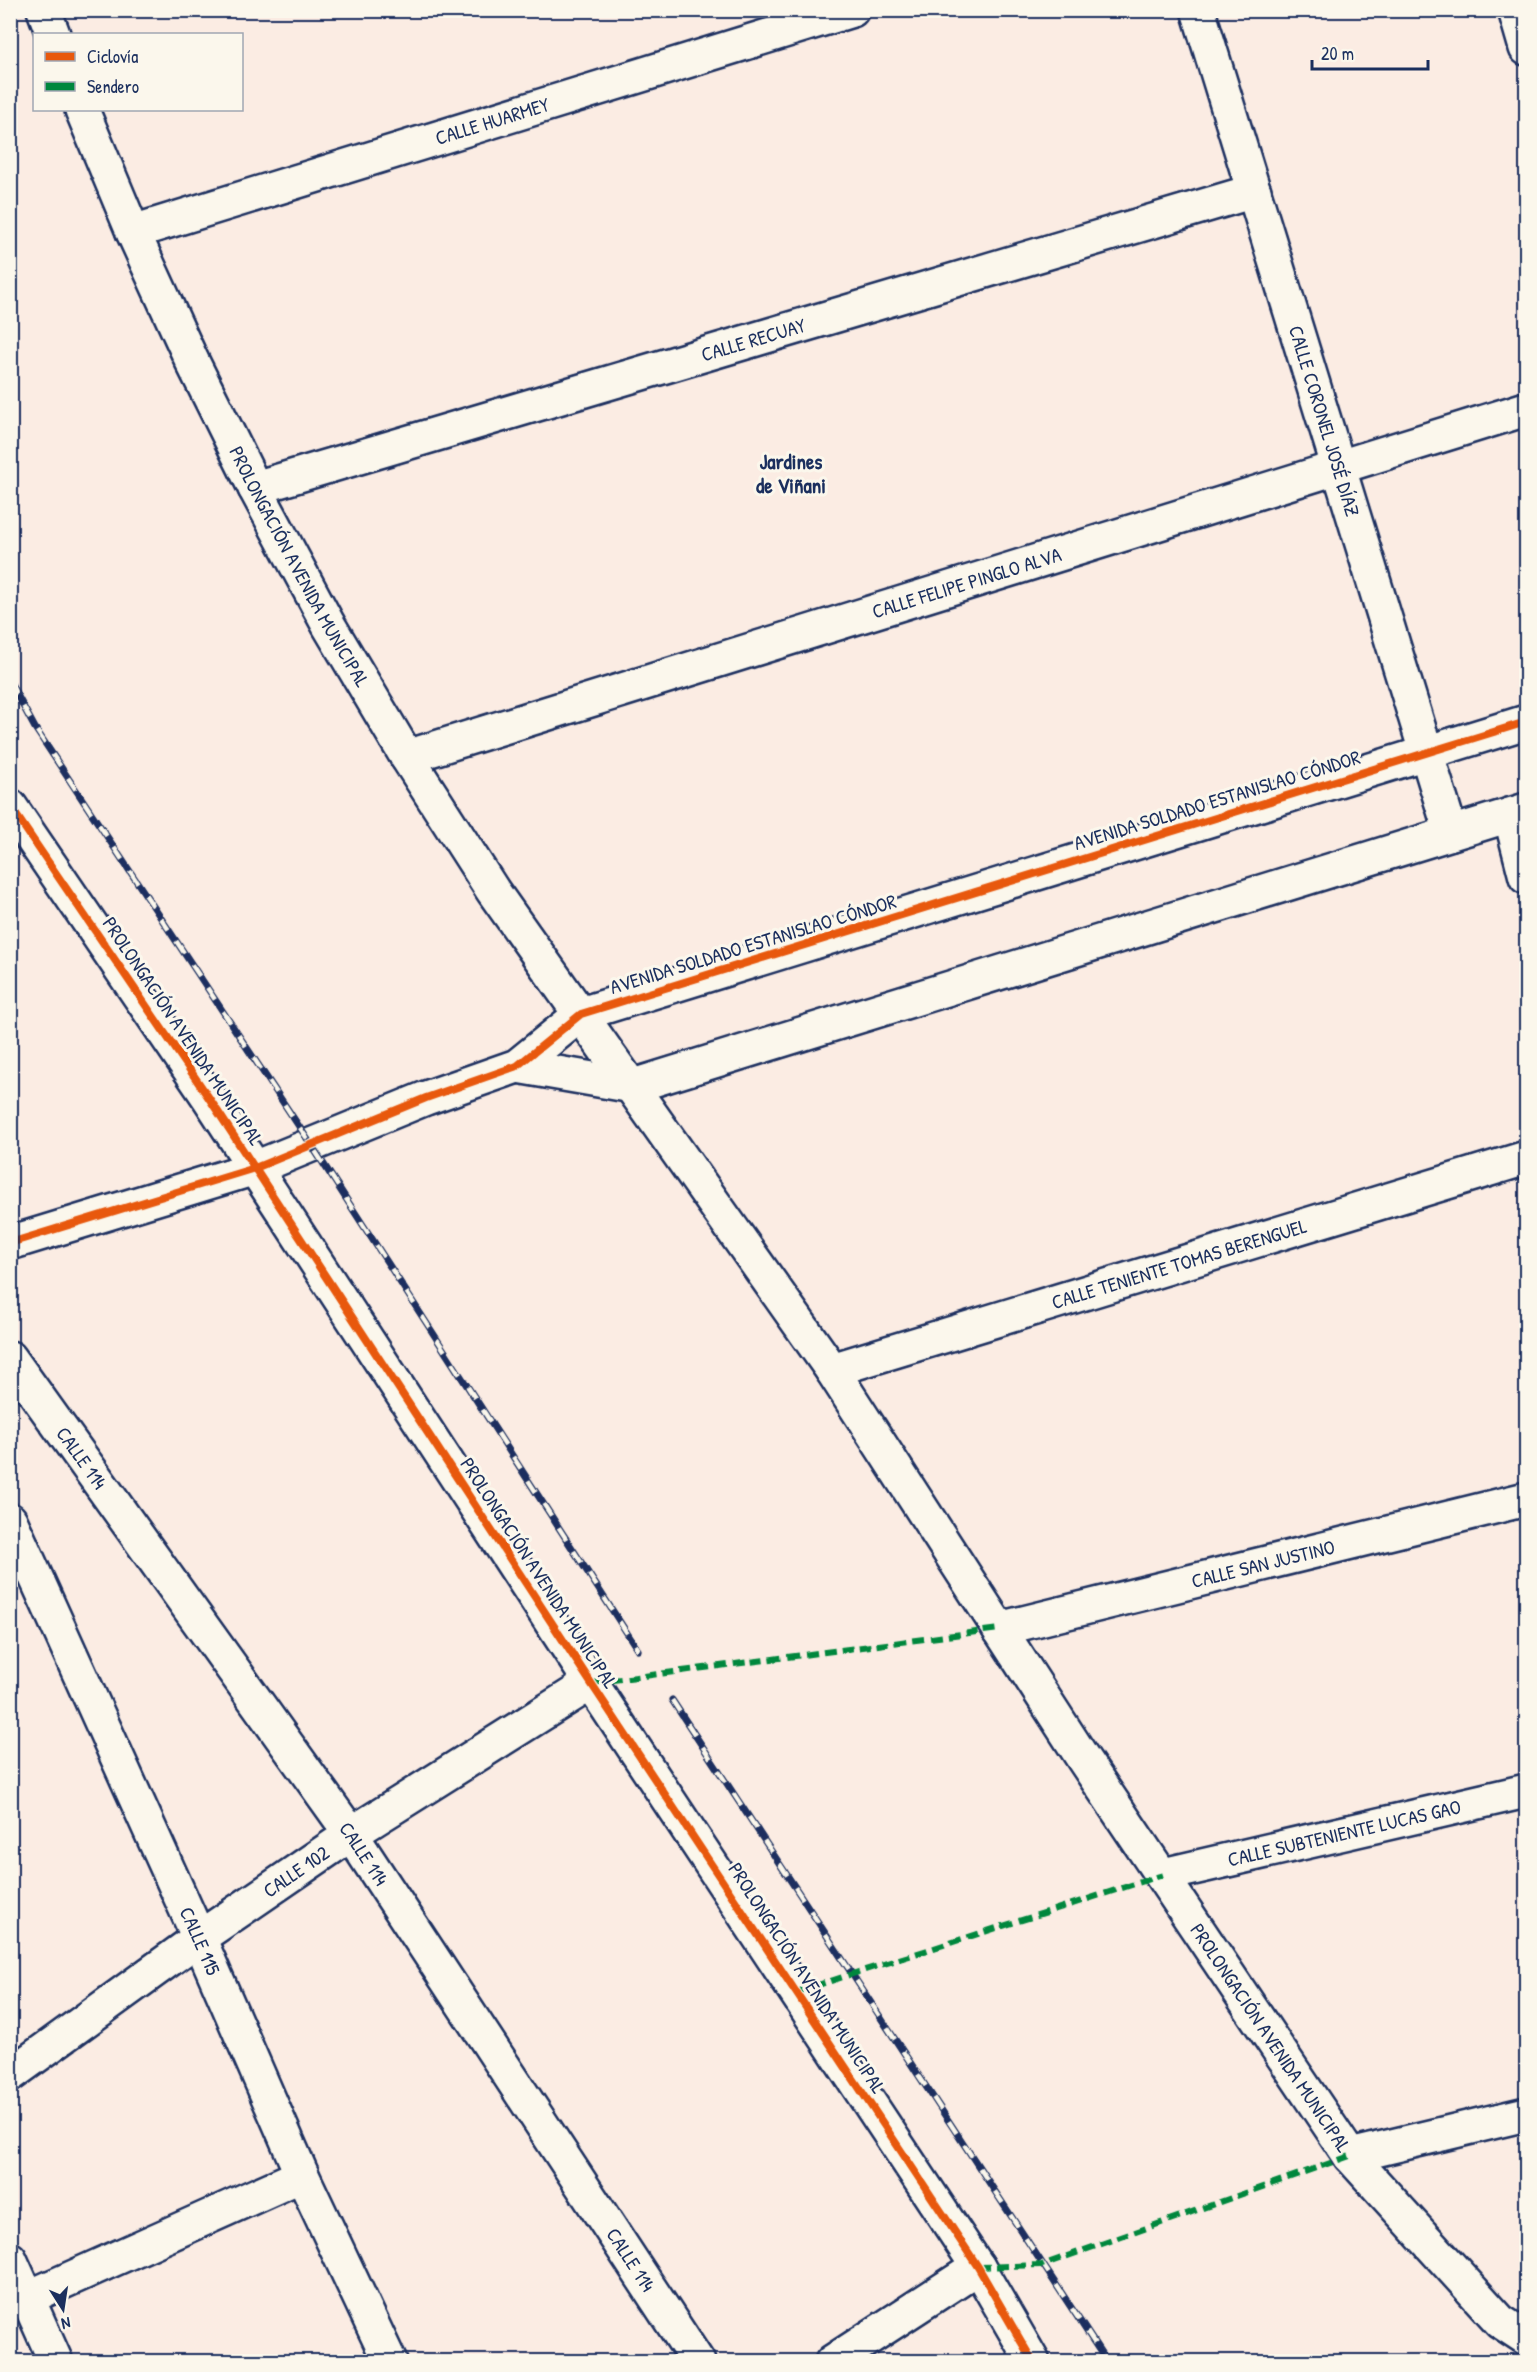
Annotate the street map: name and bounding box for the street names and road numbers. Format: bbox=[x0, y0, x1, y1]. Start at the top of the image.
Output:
street label: CALLE HUARMEY bbox=[432, 90, 553, 151]
street label: CALLE RECUAY bbox=[698, 311, 809, 368]
street label: CALLE CORONEL JOSÉ DÍAZ bbox=[1283, 322, 1367, 520]
street label: PROLONGACIÓN AVENIDA MUNICIPAL bbox=[223, 441, 376, 692]
street label: CALLE FELIPE PINGLO ALVA bbox=[869, 540, 1065, 625]
street label: AVENIDA SOLDADO ESTANISLAO CÓNDOR bbox=[1070, 743, 1363, 856]
street label: AVENIDA SOLDADO ESTANISLAO CÓNDOR bbox=[606, 887, 899, 1000]
street label: PROLONGACIÓN AVENIDA MUNICIPAL bbox=[97, 911, 270, 1150]
street label: CALLE TENIENTE TOMAS BERENGUEL bbox=[1048, 1212, 1310, 1315]
street label: CALLE 114 bbox=[50, 1421, 114, 1494]
street label: PROLONGACIÓN AVENIDA MUNICIPAL bbox=[455, 1452, 624, 1693]
street label: CALLE SAN JUSTINO bbox=[1188, 1533, 1337, 1594]
street label: CALLE SUBTENIENTE LUCAS GAO bbox=[1225, 1793, 1463, 1873]
street label: CALLE 114 bbox=[333, 1816, 395, 1890]
street label: CALLE 102 bbox=[257, 1839, 335, 1903]
street label: PROLONGACIÓN AVENIDA MUNICIPAL bbox=[723, 1857, 892, 2098]
street label: CALLE 115 bbox=[174, 1902, 228, 1980]
street label: PROLONGACIÓN AVENIDA MUNICIPAL bbox=[1184, 1918, 1358, 2157]
street label: CALLE 114 bbox=[600, 2222, 662, 2297]

